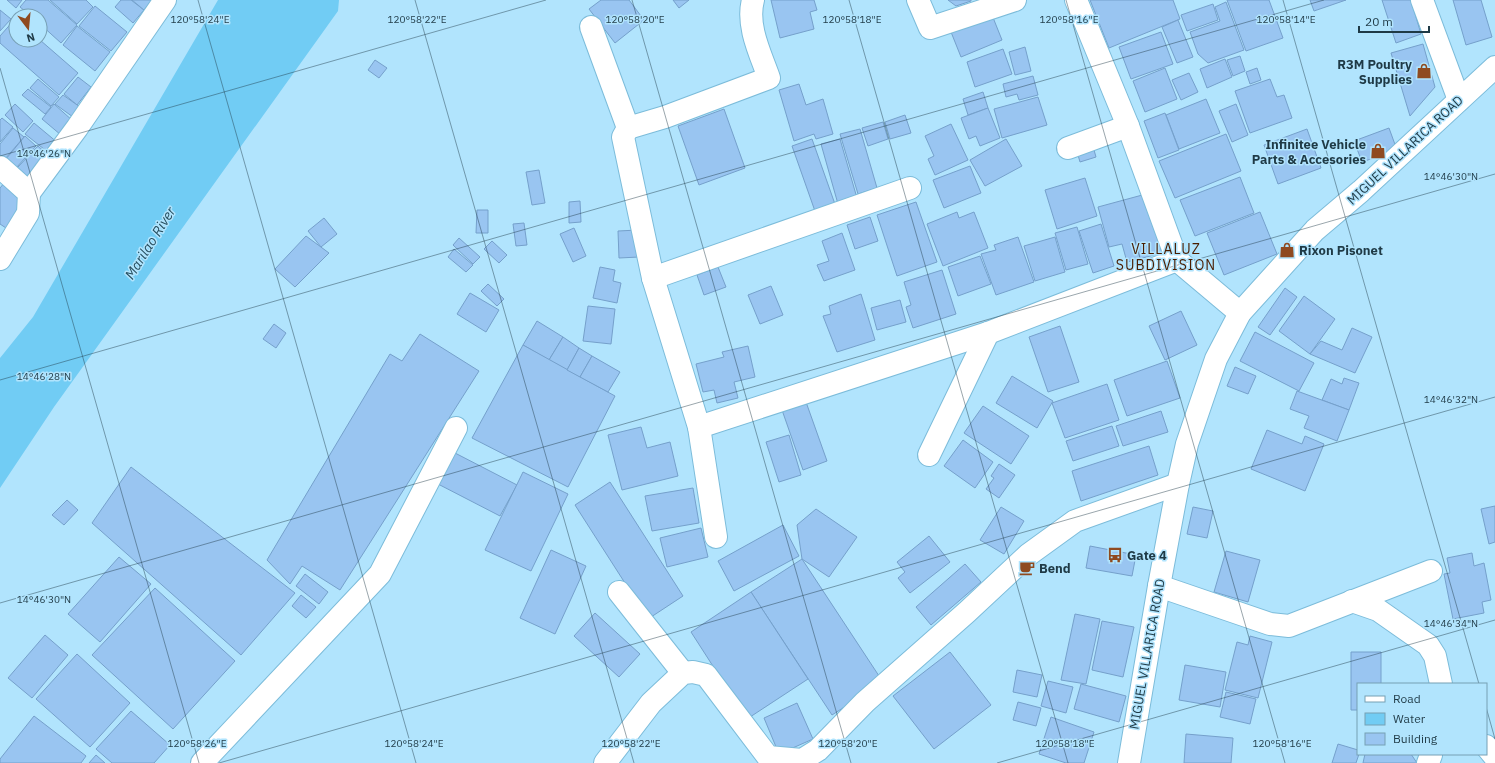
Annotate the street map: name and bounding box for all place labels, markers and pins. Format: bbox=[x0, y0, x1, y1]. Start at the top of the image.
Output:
place label: R3M Poultry Supplies bbox=[1337, 56, 1412, 88]
shop icon: R3M Poultry Supplies bbox=[1415, 62, 1433, 80]
place label: Infinitee Vehicle Parts & Accesories bbox=[1252, 136, 1366, 168]
shop icon: Infinitee Vehicle Parts & Accesories bbox=[1369, 142, 1387, 160]
shop icon: Rixon Pisonet bbox=[1278, 241, 1296, 259]
place label: Rixon Pisonet bbox=[1299, 242, 1383, 259]
bus stop icon: Gate 4 bbox=[1106, 546, 1124, 564]
place label: Gate 4 bbox=[1127, 547, 1167, 564]
cafe icon: Bend bbox=[1018, 559, 1036, 577]
place label: Bend bbox=[1039, 560, 1071, 577]

